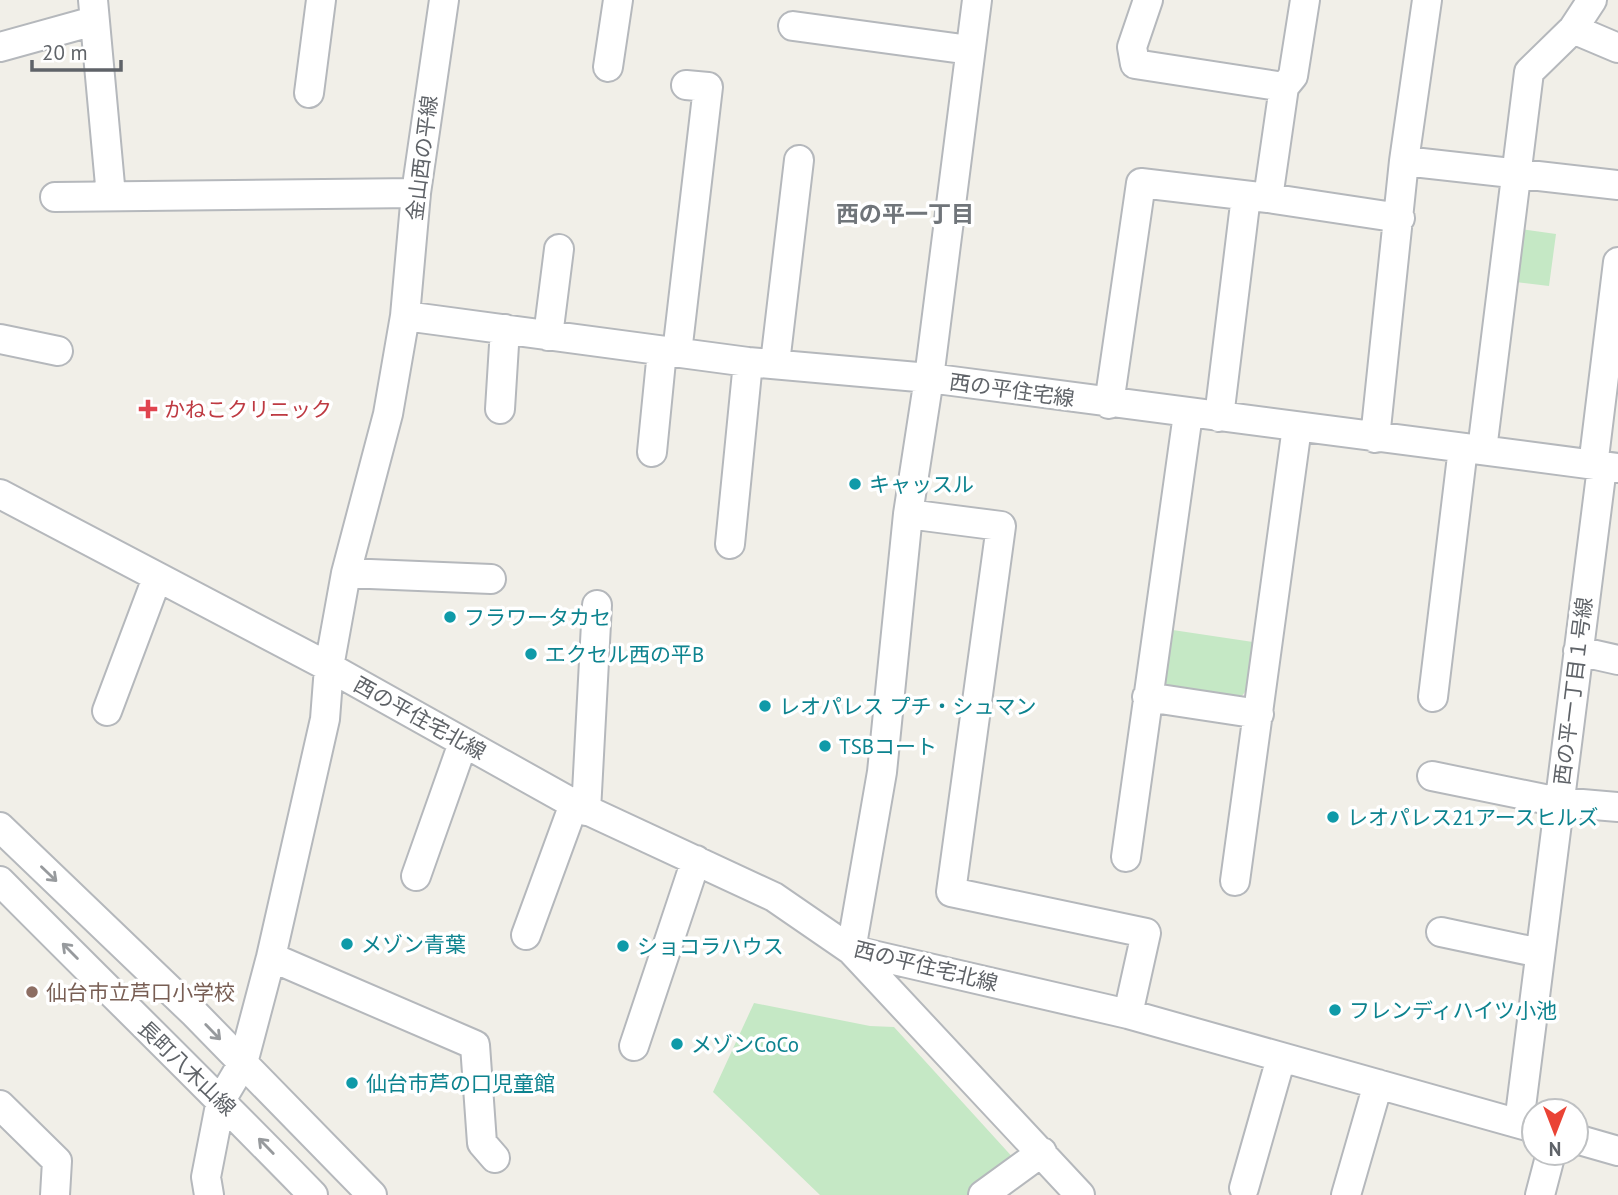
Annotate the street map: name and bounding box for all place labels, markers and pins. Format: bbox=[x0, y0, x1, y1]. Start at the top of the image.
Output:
place label: かねこクリニック bbox=[164, 396, 332, 423]
marker: かねこクリニック bbox=[138, 399, 158, 419]
place label: キャッスル bbox=[869, 471, 974, 498]
marker: キャッスル bbox=[847, 476, 863, 492]
place label: フラワータカセ bbox=[464, 604, 611, 631]
marker: フラワータカセ bbox=[442, 609, 458, 625]
place label: エクセル西の平B bbox=[545, 641, 704, 668]
marker: エクセル西の平B bbox=[523, 646, 539, 662]
place label: レオパレス プチ・シュマン bbox=[779, 693, 1037, 720]
marker: レオパレス プチ・シュマン bbox=[757, 698, 773, 714]
place label: TSBコート bbox=[839, 733, 937, 760]
marker: TSBコート bbox=[817, 738, 833, 754]
place label: レオパレス21アースヒルズ bbox=[1347, 804, 1599, 831]
marker: レオパレス21アースヒルズ bbox=[1325, 809, 1341, 825]
place label: メゾン青葉 bbox=[361, 931, 466, 958]
place label: ショコラハウス bbox=[637, 933, 784, 960]
marker: メゾン青葉 bbox=[339, 936, 355, 952]
marker: ショコラハウス bbox=[615, 938, 631, 954]
place label: 仙台市立芦口小学校 bbox=[46, 979, 235, 1006]
marker: 仙台市立芦口小学校 bbox=[24, 984, 40, 1000]
place label: フレンディハイツ小池 bbox=[1349, 997, 1557, 1024]
marker: フレンディハイツ小池 bbox=[1327, 1002, 1343, 1018]
place label: メゾンCoCo bbox=[691, 1031, 799, 1058]
marker: メゾンCoCo bbox=[669, 1036, 685, 1052]
place label: 仙台市芦の口児童館 bbox=[366, 1070, 555, 1097]
marker: 仙台市芦の口児童館 bbox=[344, 1075, 360, 1091]

